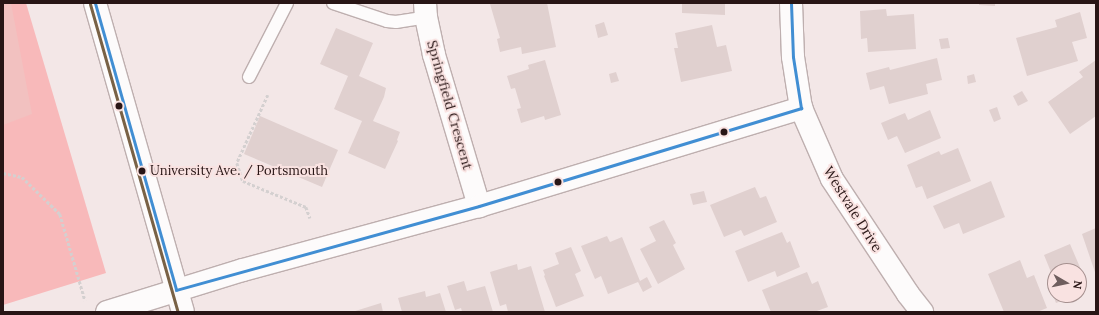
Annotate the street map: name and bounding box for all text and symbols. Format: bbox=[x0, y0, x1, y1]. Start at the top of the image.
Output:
street label: Springfield Crescent bbox=[423, 38, 477, 172]
unlabelled marker bbox=[114, 101, 124, 111]
unlabelled marker bbox=[719, 127, 729, 137]
place label: University Ave. / Portsmouth bbox=[150, 163, 328, 179]
street label: Westvale Drive bbox=[820, 163, 886, 255]
marker: University Ave. / Portsmouth bbox=[137, 166, 147, 176]
unlabelled marker bbox=[553, 177, 563, 187]
north arrow bbox=[1047, 263, 1087, 303]
text: N bbox=[1070, 279, 1085, 290]

